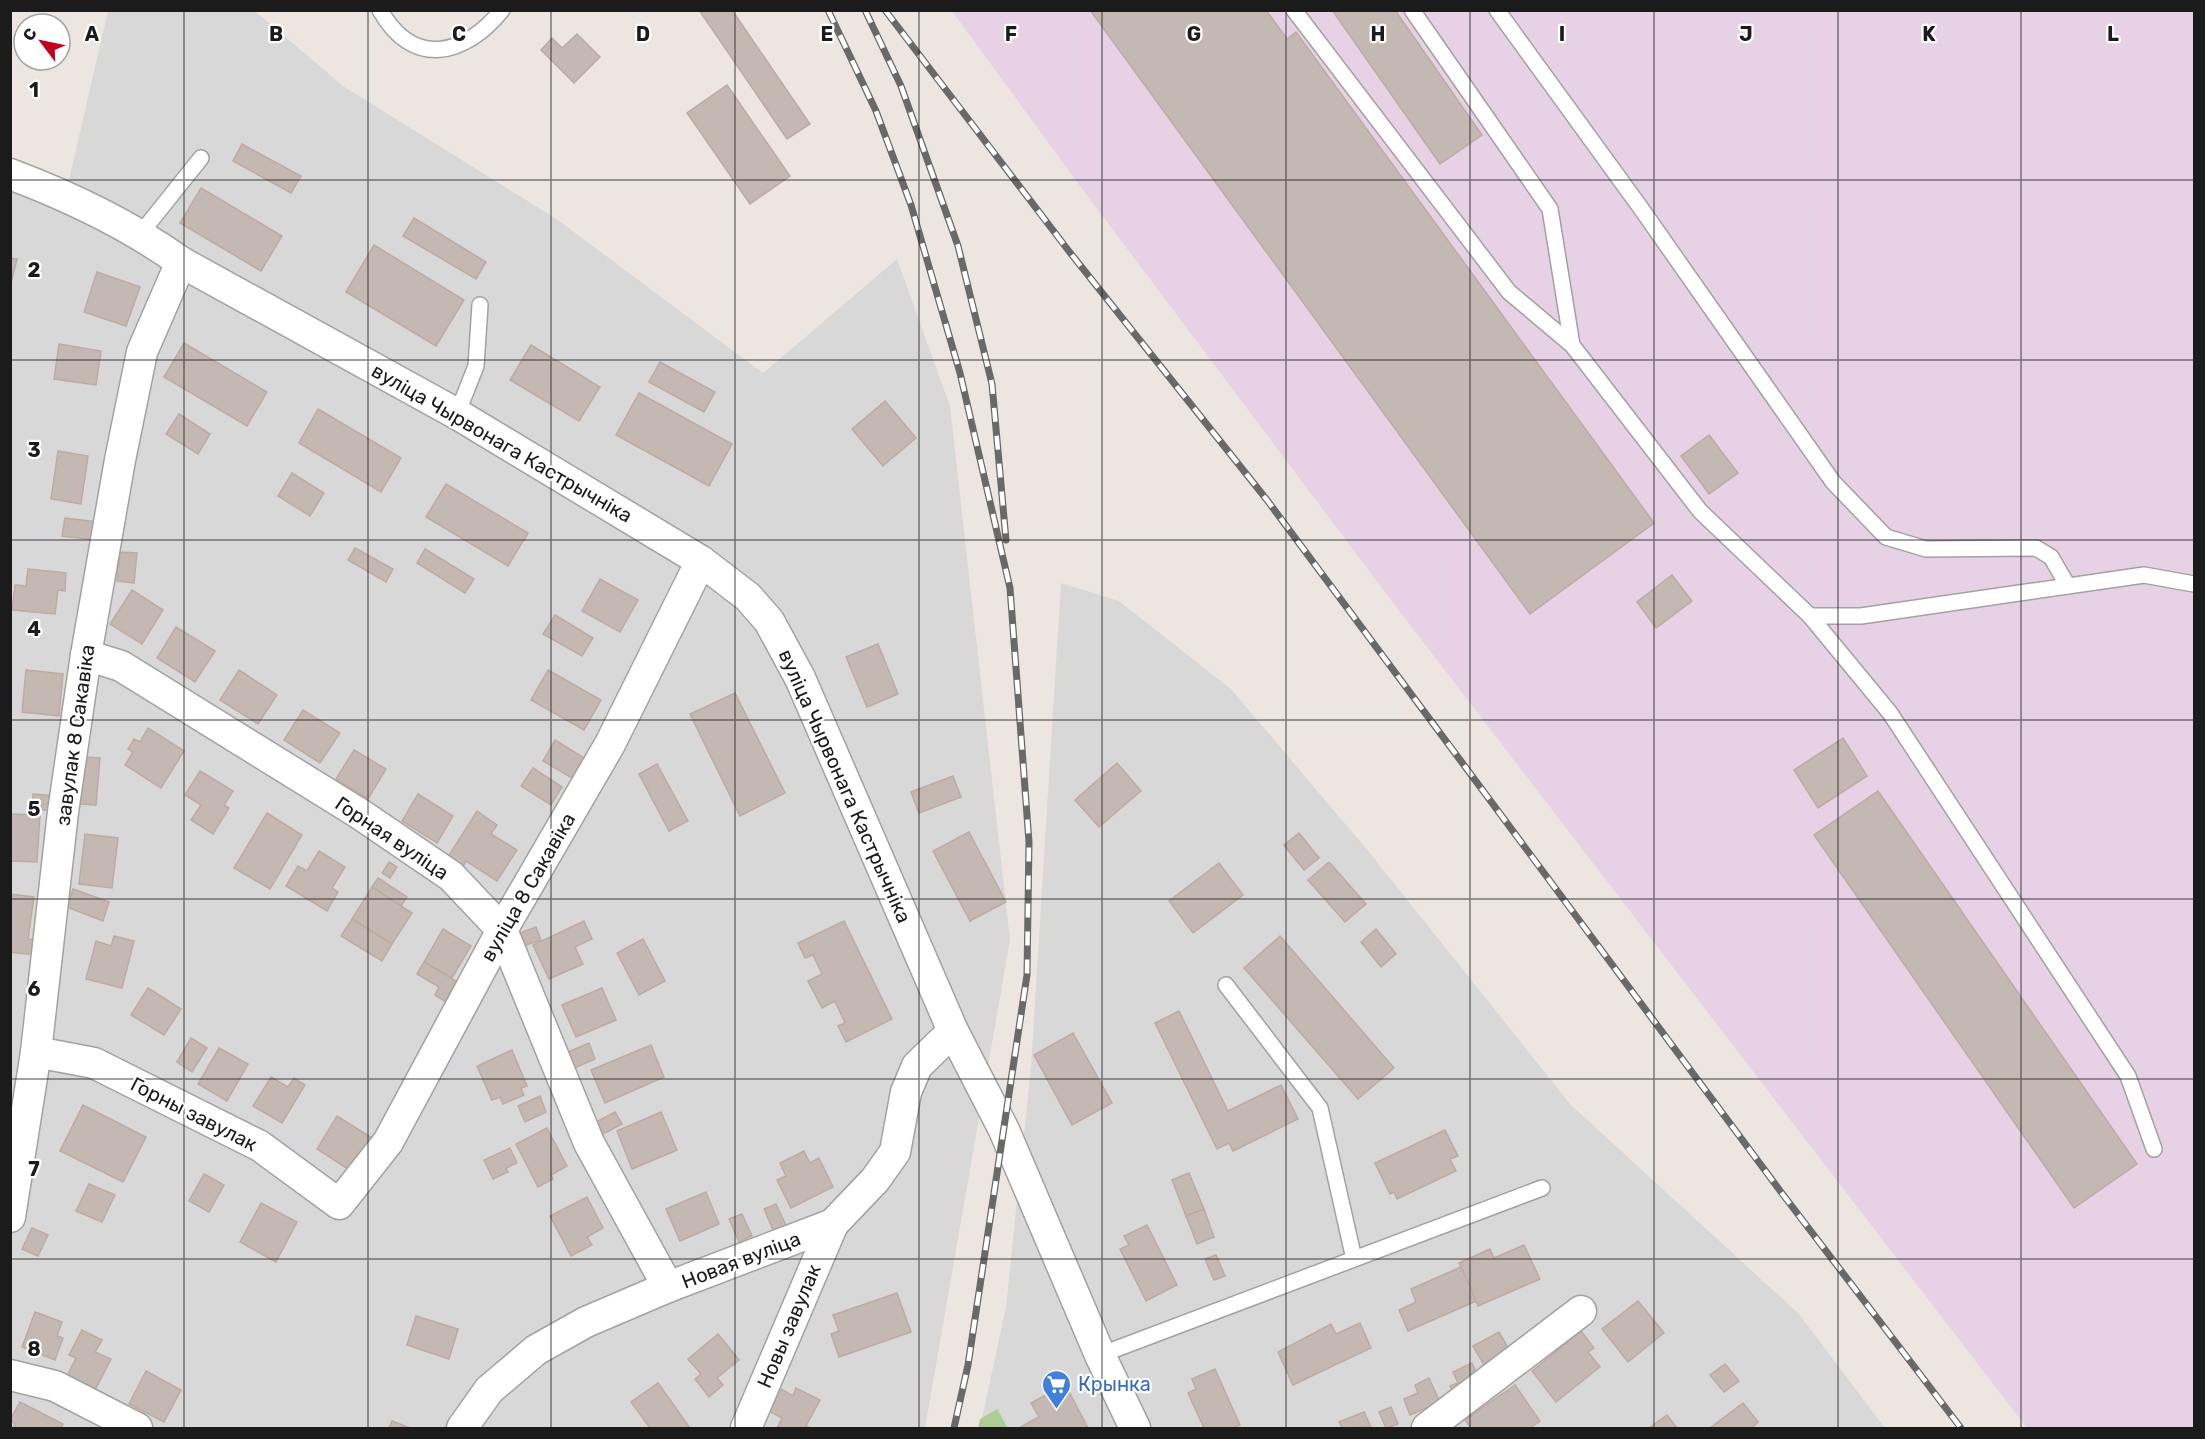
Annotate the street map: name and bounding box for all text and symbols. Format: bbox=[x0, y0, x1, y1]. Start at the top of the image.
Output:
north arrow bbox=[12, 12, 72, 72]
text: A bbox=[85, 22, 100, 46]
text: B bbox=[269, 22, 283, 46]
text: C bbox=[452, 22, 466, 46]
text: D bbox=[636, 22, 650, 46]
text: E bbox=[821, 22, 833, 46]
text: F bbox=[1005, 22, 1017, 46]
text: G bbox=[1187, 22, 1201, 46]
text: H bbox=[1371, 22, 1385, 46]
text: I bbox=[1559, 22, 1565, 46]
text: J bbox=[1739, 22, 1753, 46]
text: K bbox=[1922, 22, 1936, 46]
text: L bbox=[2107, 22, 2119, 46]
text: С bbox=[19, 25, 41, 44]
text: 1 bbox=[29, 78, 39, 102]
text: 2 bbox=[28, 258, 41, 282]
street label: вуліца Чырвонага Кастрычніка bbox=[367, 358, 637, 528]
text: 3 bbox=[27, 438, 41, 462]
text: 4 bbox=[27, 617, 41, 641]
street label: завулак 8 Сакавіка bbox=[50, 643, 100, 827]
street label: вуліца Чырвонага Кастрычніка bbox=[774, 646, 916, 926]
street label: Горная вуліца bbox=[331, 791, 453, 885]
text: 5 bbox=[28, 797, 41, 821]
street label: вуліца 8 Сакавіка bbox=[476, 808, 580, 966]
text: 6 bbox=[27, 977, 41, 1001]
street label: Горны завулак bbox=[127, 1072, 262, 1156]
text: 7 bbox=[28, 1157, 40, 1181]
street label: Новая вуліца bbox=[678, 1226, 804, 1294]
street label: Новы завулак bbox=[752, 1260, 826, 1392]
text: 8 bbox=[27, 1337, 41, 1361]
supermarket icon: Крынка bbox=[1041, 1368, 1073, 1410]
place label: Крынка bbox=[1078, 1372, 1151, 1396]

